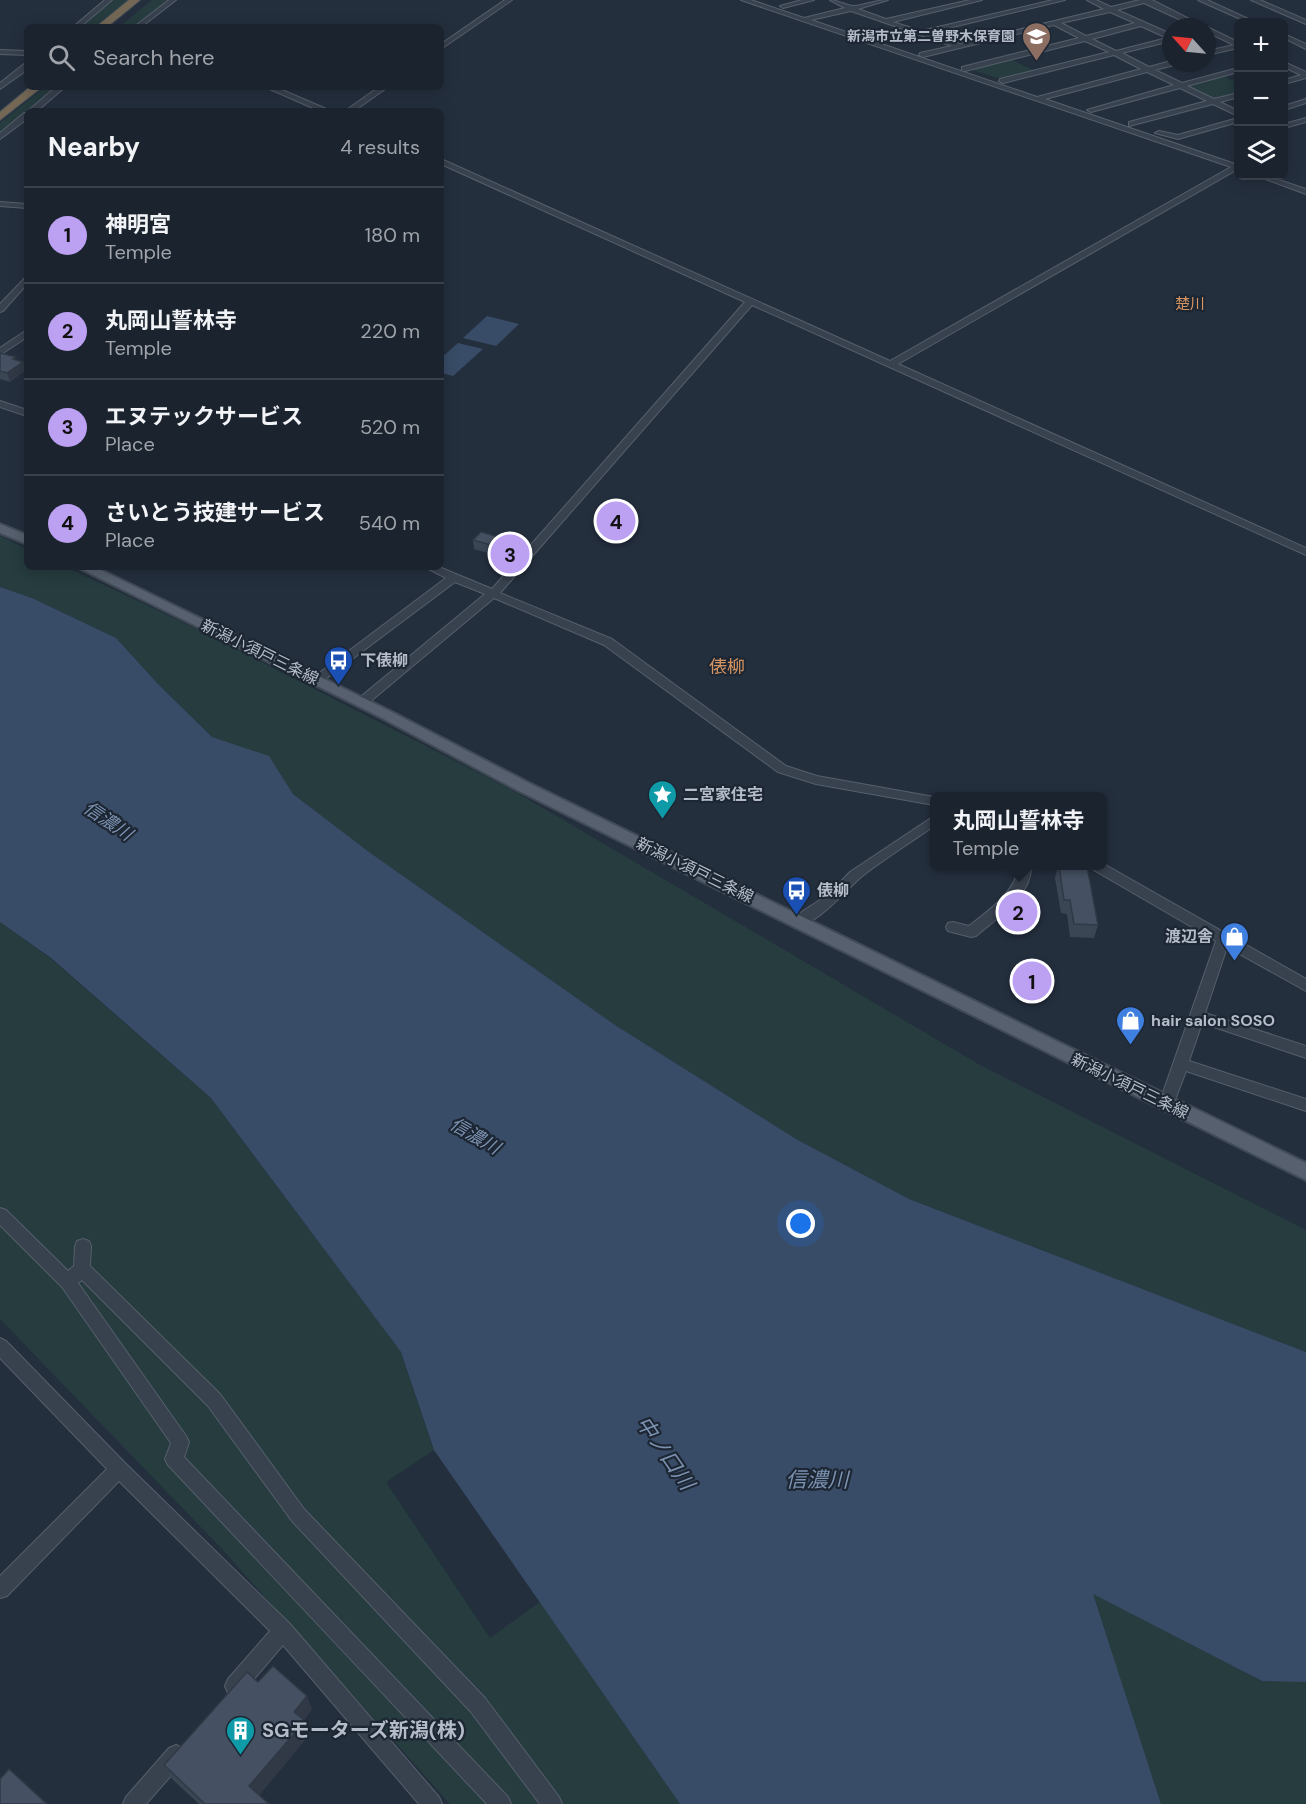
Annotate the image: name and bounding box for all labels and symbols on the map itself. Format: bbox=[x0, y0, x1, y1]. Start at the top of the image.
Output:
north arrow bbox=[1162, 18, 1216, 72]
school or university icon: 新潟市立第二曽野木保育園 bbox=[1020, 20, 1052, 62]
place label: 新潟市立第二曽野木保育園 bbox=[847, 27, 1015, 45]
district label: 楚川 bbox=[1175, 294, 1205, 314]
pin: 4 bbox=[596, 498, 636, 544]
pin: 3 bbox=[490, 532, 530, 576]
street label: 新潟小須戸三条線 bbox=[198, 615, 322, 689]
bus stop icon: 下俵柳 bbox=[323, 644, 355, 686]
place label: 下俵柳 bbox=[360, 650, 408, 671]
district label: 俵柳 bbox=[709, 655, 745, 679]
place icon: 二宮家住宅 bbox=[646, 778, 678, 820]
place label: 二宮家住宅 bbox=[683, 784, 763, 805]
water label: 信濃川 bbox=[79, 796, 139, 847]
street label: 新潟小須戸三条線 bbox=[633, 833, 757, 907]
bus stop icon: 俵柳 bbox=[780, 874, 812, 916]
place label: 俵柳 bbox=[817, 880, 849, 901]
pin: 2 bbox=[998, 890, 1038, 934]
shop icon: 渡辺舎 bbox=[1218, 920, 1250, 962]
place label: 渡辺舎 bbox=[1165, 926, 1213, 947]
pin: 1 bbox=[1012, 958, 1052, 1004]
shop icon: hair salon SOSO bbox=[1114, 1004, 1146, 1046]
place label: hair salon SOSO bbox=[1151, 1010, 1275, 1031]
street label: 新潟小須戸三条線 bbox=[1068, 1049, 1192, 1123]
water label: 信濃川 bbox=[446, 1112, 506, 1161]
your location bbox=[786, 1209, 815, 1238]
water label: 中ノ口川 bbox=[629, 1411, 702, 1497]
water label: 信濃川 bbox=[786, 1466, 850, 1494]
building icon: SGモーターズ新潟(株) bbox=[225, 1714, 257, 1756]
place label: SGモーターズ新潟(株) bbox=[262, 1717, 465, 1743]

